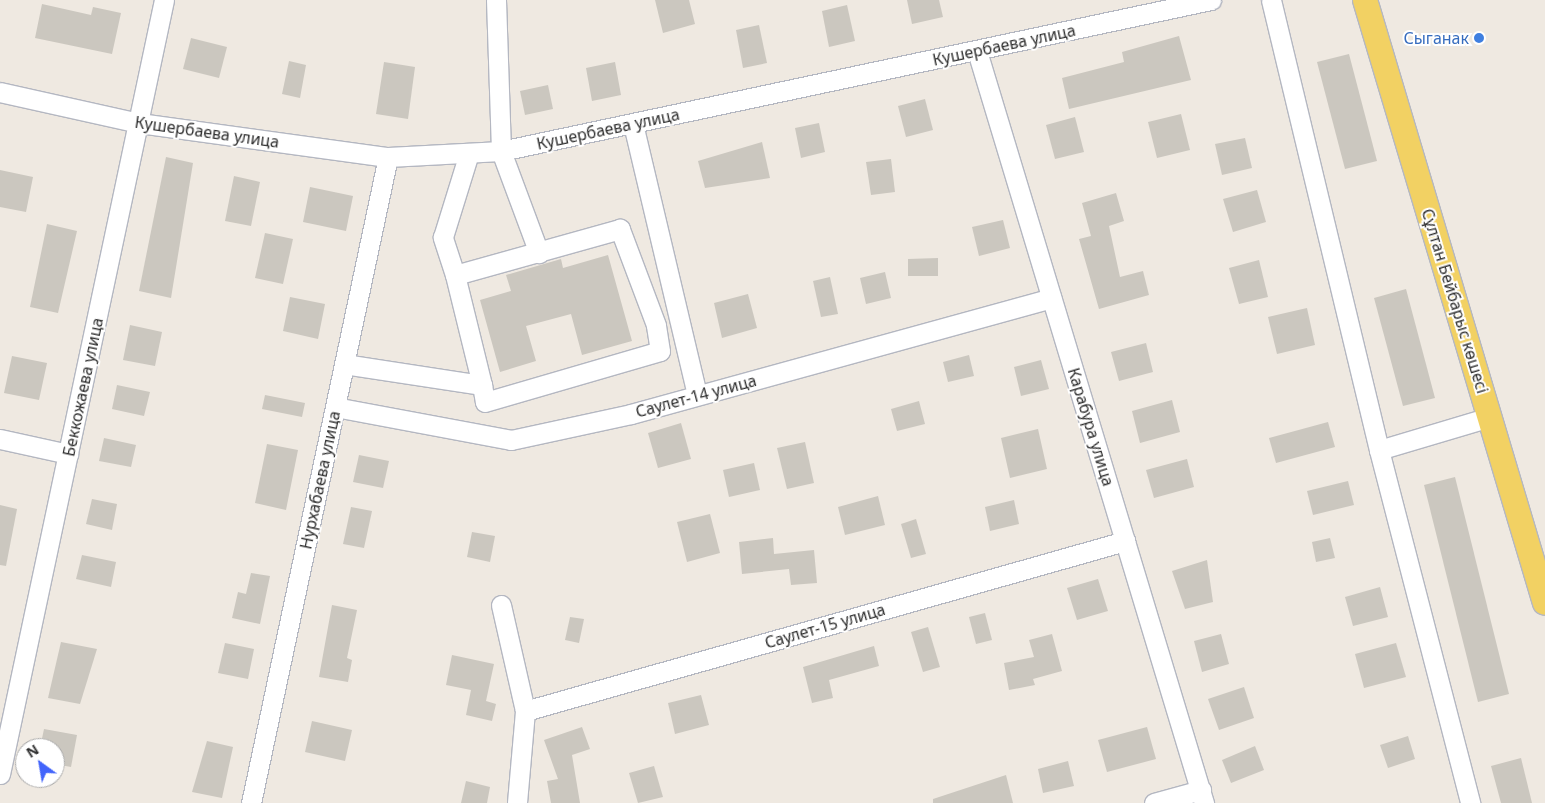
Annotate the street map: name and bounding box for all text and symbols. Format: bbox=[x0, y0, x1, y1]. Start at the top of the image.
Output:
street label: Кушербаева улица bbox=[931, 20, 1077, 70]
place label: Сыганак bbox=[1403, 28, 1469, 48]
marker: Сыганак bbox=[1473, 32, 1485, 44]
street label: Кушербаева улица bbox=[535, 104, 681, 154]
street label: Кушербаева улица bbox=[134, 112, 280, 152]
street label: Сұлтан Бейбарыс көшесі bbox=[1418, 206, 1492, 396]
street label: Беккожаева улица bbox=[59, 316, 107, 458]
street label: Карабура улица bbox=[1064, 366, 1118, 488]
street label: Саулет-14 улица bbox=[633, 371, 759, 421]
street label: Нурхабаева улица bbox=[296, 409, 344, 551]
street label: Саулет-15 улица bbox=[763, 600, 887, 652]
north arrow bbox=[15, 738, 65, 788]
text: N bbox=[22, 740, 42, 762]

